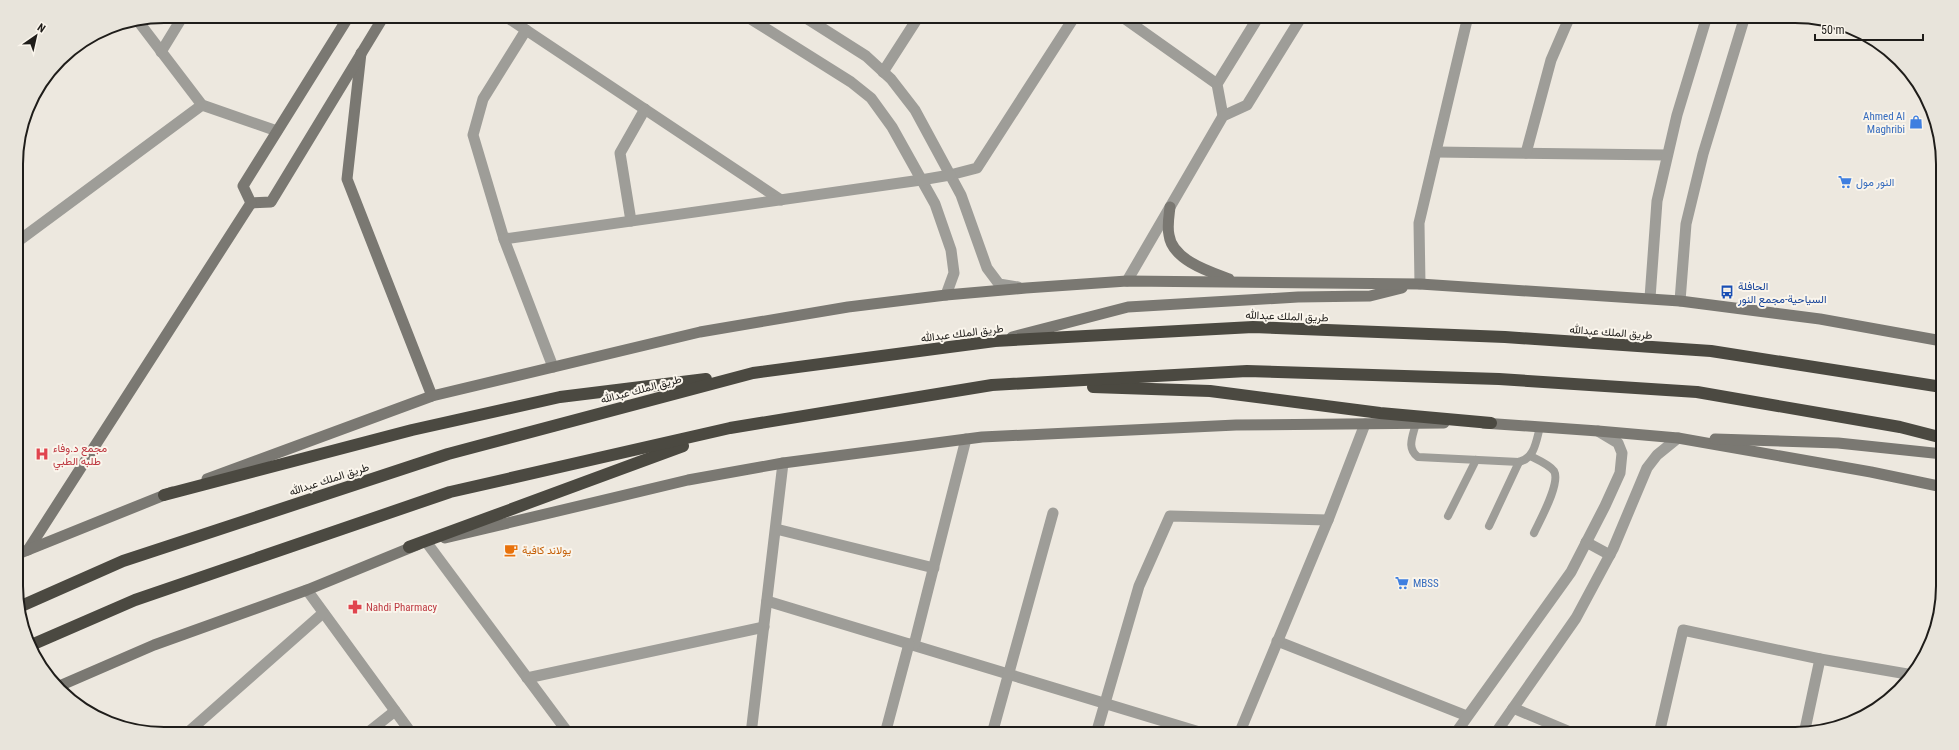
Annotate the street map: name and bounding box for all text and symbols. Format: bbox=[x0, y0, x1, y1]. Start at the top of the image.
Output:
north arrow bbox=[16, 16, 56, 56]
scale bar bbox=[1815, 16, 1923, 42]
text: N bbox=[35, 21, 48, 36]
text: 50 m bbox=[1821, 23, 1845, 37]
place label: Ahmed Al Maghribi bbox=[1863, 110, 1905, 136]
shop icon: Ahmed Al Maghribi bbox=[1908, 114, 1924, 130]
supermarket icon: النور مول bbox=[1837, 174, 1853, 190]
place label: النور مول bbox=[1856, 176, 1894, 189]
place label: الحافلة السياحية-مجمع النور bbox=[1737, 280, 1827, 307]
bus stop icon: الحافلة السياحية-مجمع النور bbox=[1719, 284, 1735, 300]
street label: طريق الملك عبدالله bbox=[1245, 309, 1329, 324]
street label: طريق الملك عبدالله bbox=[920, 322, 1004, 345]
street label: طريق الملك عبدالله bbox=[1569, 323, 1653, 342]
street label: طريق الملك عبدالله bbox=[599, 372, 683, 407]
place label: مجمع د.وفاء طلبه الطبي bbox=[53, 442, 107, 471]
hospital icon: مجمع د.وفاء طلبه الطبي bbox=[34, 446, 50, 462]
street label: طريق الملك عبدالله bbox=[288, 460, 371, 499]
cafe icon: يولاند كافية bbox=[503, 542, 519, 558]
place label: يولاند كافية bbox=[522, 544, 571, 557]
supermarket icon: MBSS bbox=[1394, 575, 1410, 591]
place label: MBSS bbox=[1413, 577, 1439, 590]
pharmacy icon: Nahdi Pharmacy bbox=[347, 599, 363, 615]
place label: Nahdi Pharmacy bbox=[366, 601, 438, 614]

